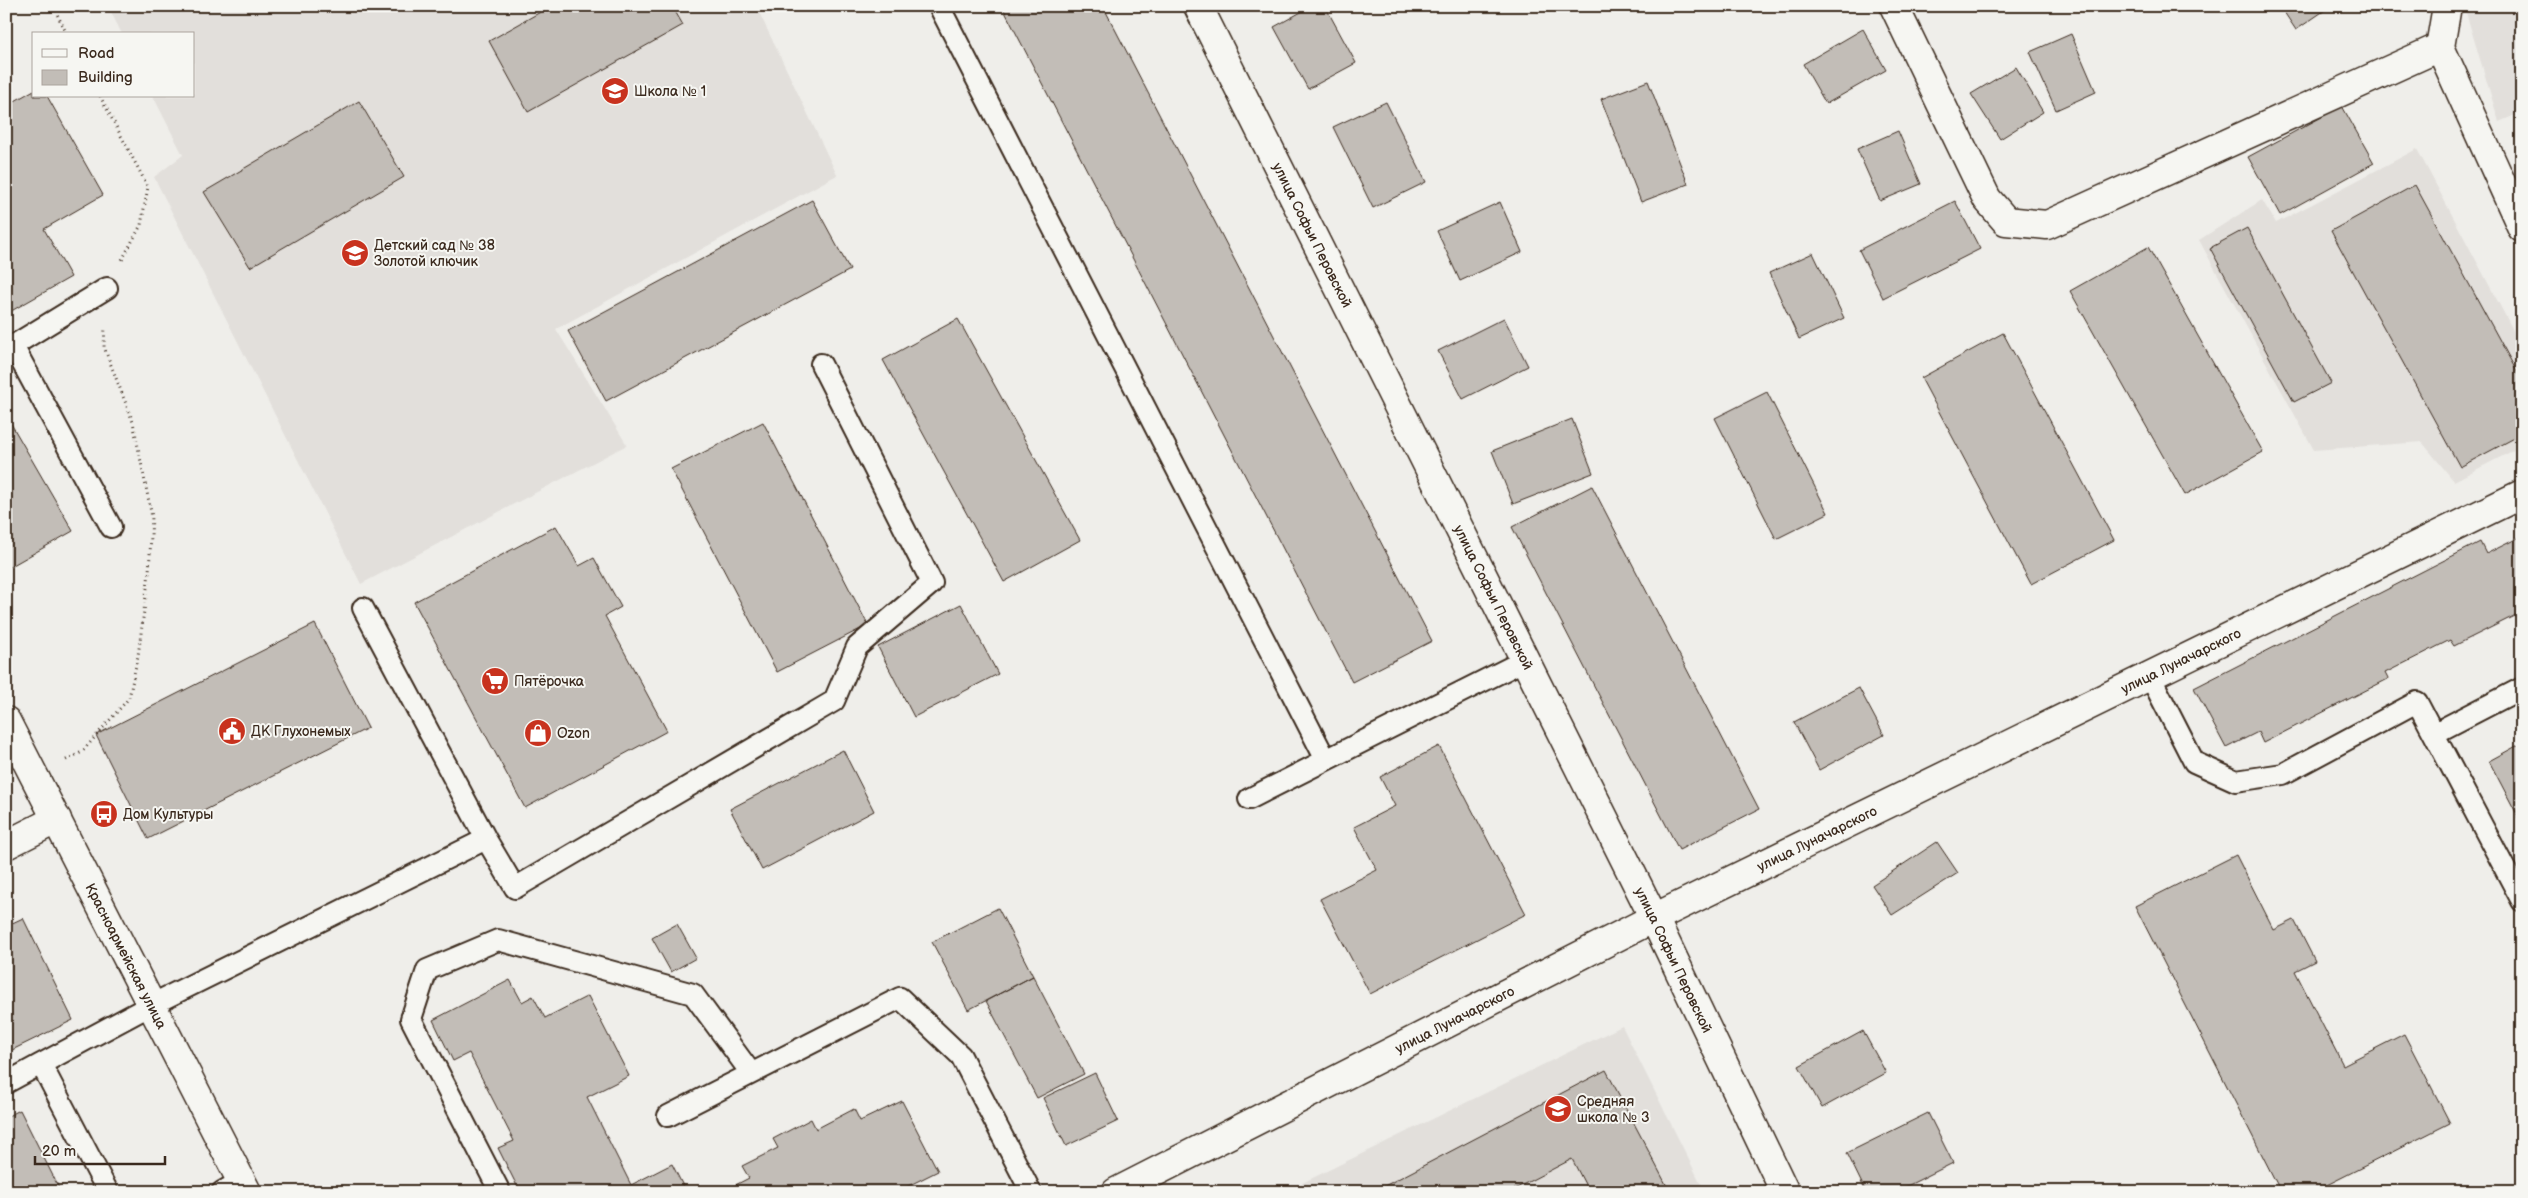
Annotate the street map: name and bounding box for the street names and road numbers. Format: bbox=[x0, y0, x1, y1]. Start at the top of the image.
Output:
street label: улица Софьи Перовской bbox=[1269, 160, 1355, 310]
street label: улица Софьи Перовской bbox=[1450, 522, 1537, 673]
street label: улица Луначарского bbox=[2118, 625, 2244, 698]
street label: улица Луначарского bbox=[1754, 802, 1880, 875]
street label: Красноармейская улица bbox=[82, 881, 170, 1033]
street label: улица Софьи Перовской bbox=[1631, 884, 1716, 1036]
street label: улица Луначарского bbox=[1392, 983, 1517, 1057]

